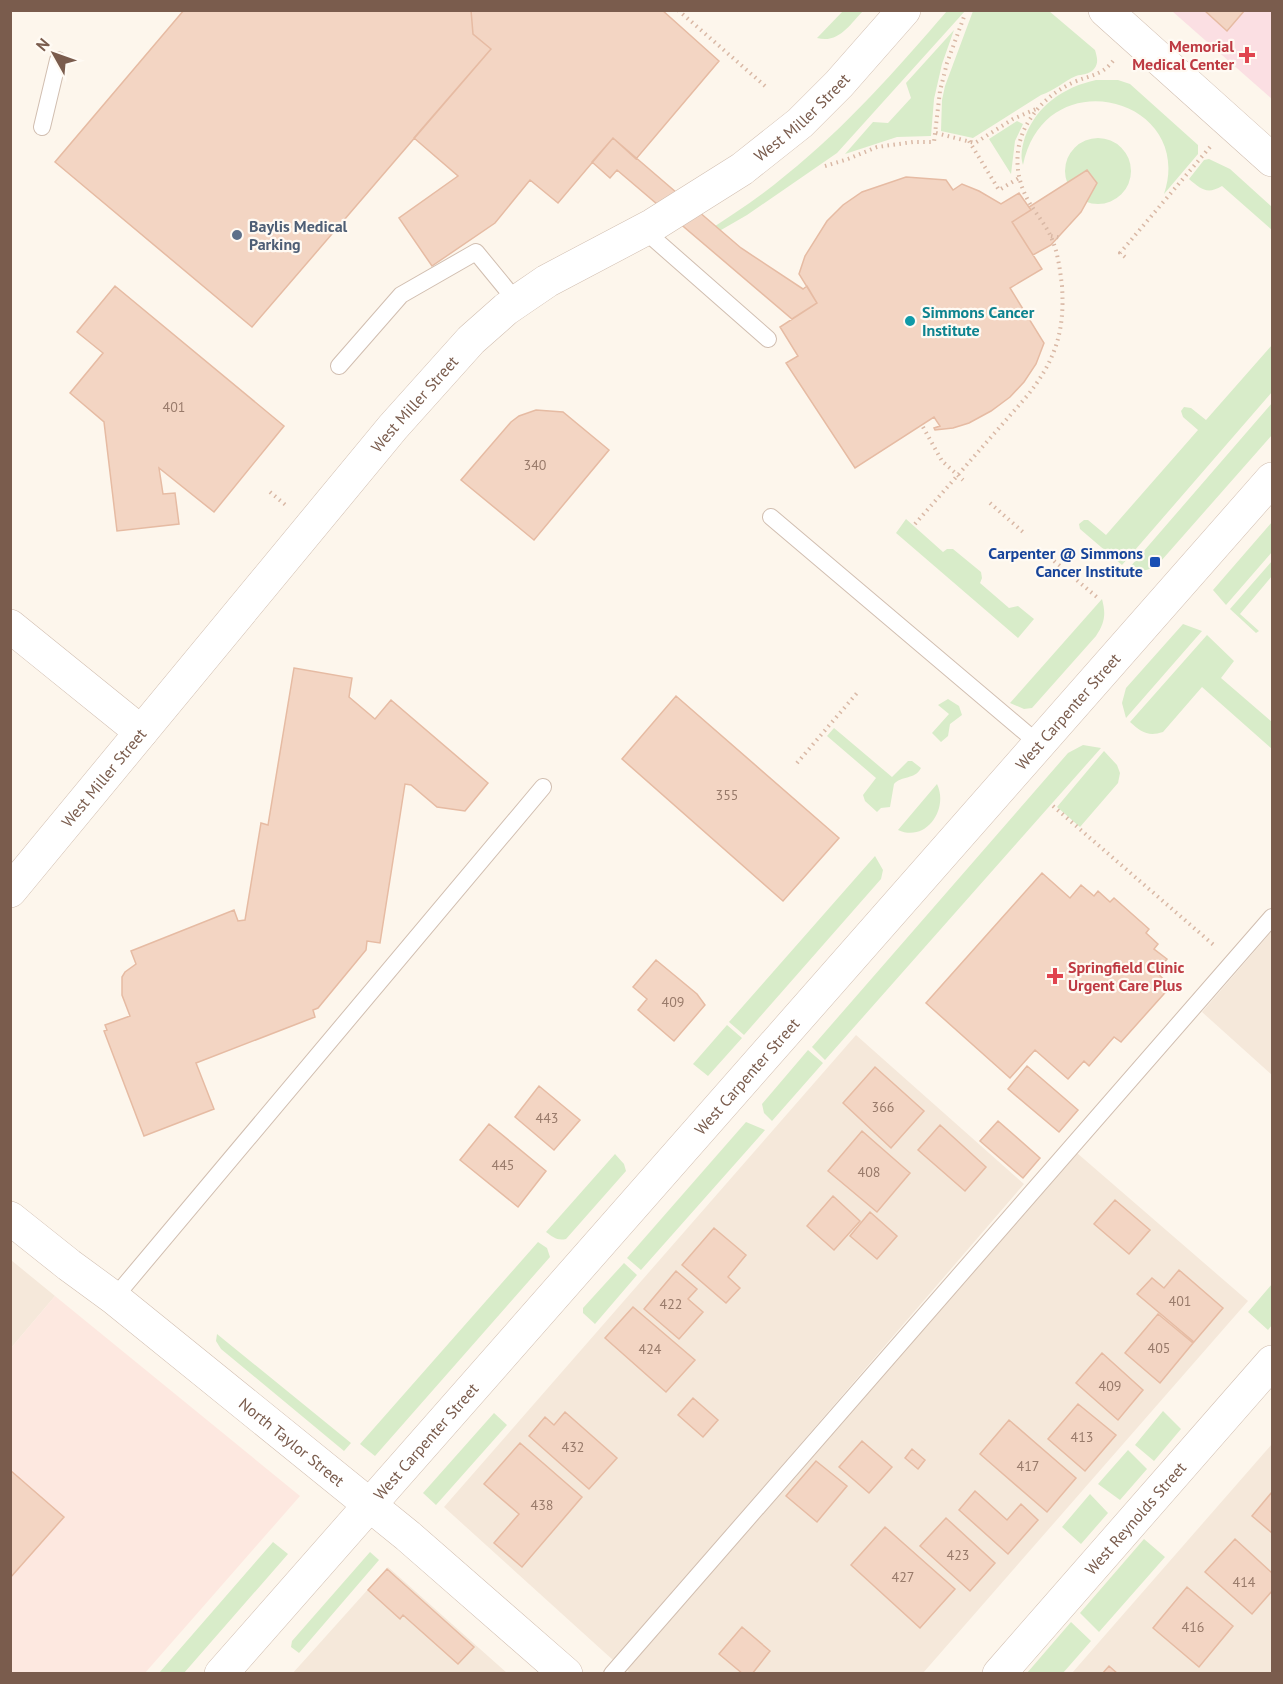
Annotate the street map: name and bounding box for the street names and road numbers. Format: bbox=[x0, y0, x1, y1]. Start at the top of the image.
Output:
street label: West Miller Street bbox=[750, 69, 854, 166]
street label: West Miller Street bbox=[366, 351, 463, 456]
street label: West Carpenter Street bbox=[1011, 648, 1125, 774]
street label: West Miller Street bbox=[57, 724, 151, 831]
street label: West Carpenter Street bbox=[690, 1013, 804, 1139]
street label: West Carpenter Street bbox=[369, 1378, 483, 1504]
street label: North Taylor Street bbox=[235, 1393, 349, 1491]
street label: West Reynolds Street bbox=[1080, 1457, 1191, 1579]

